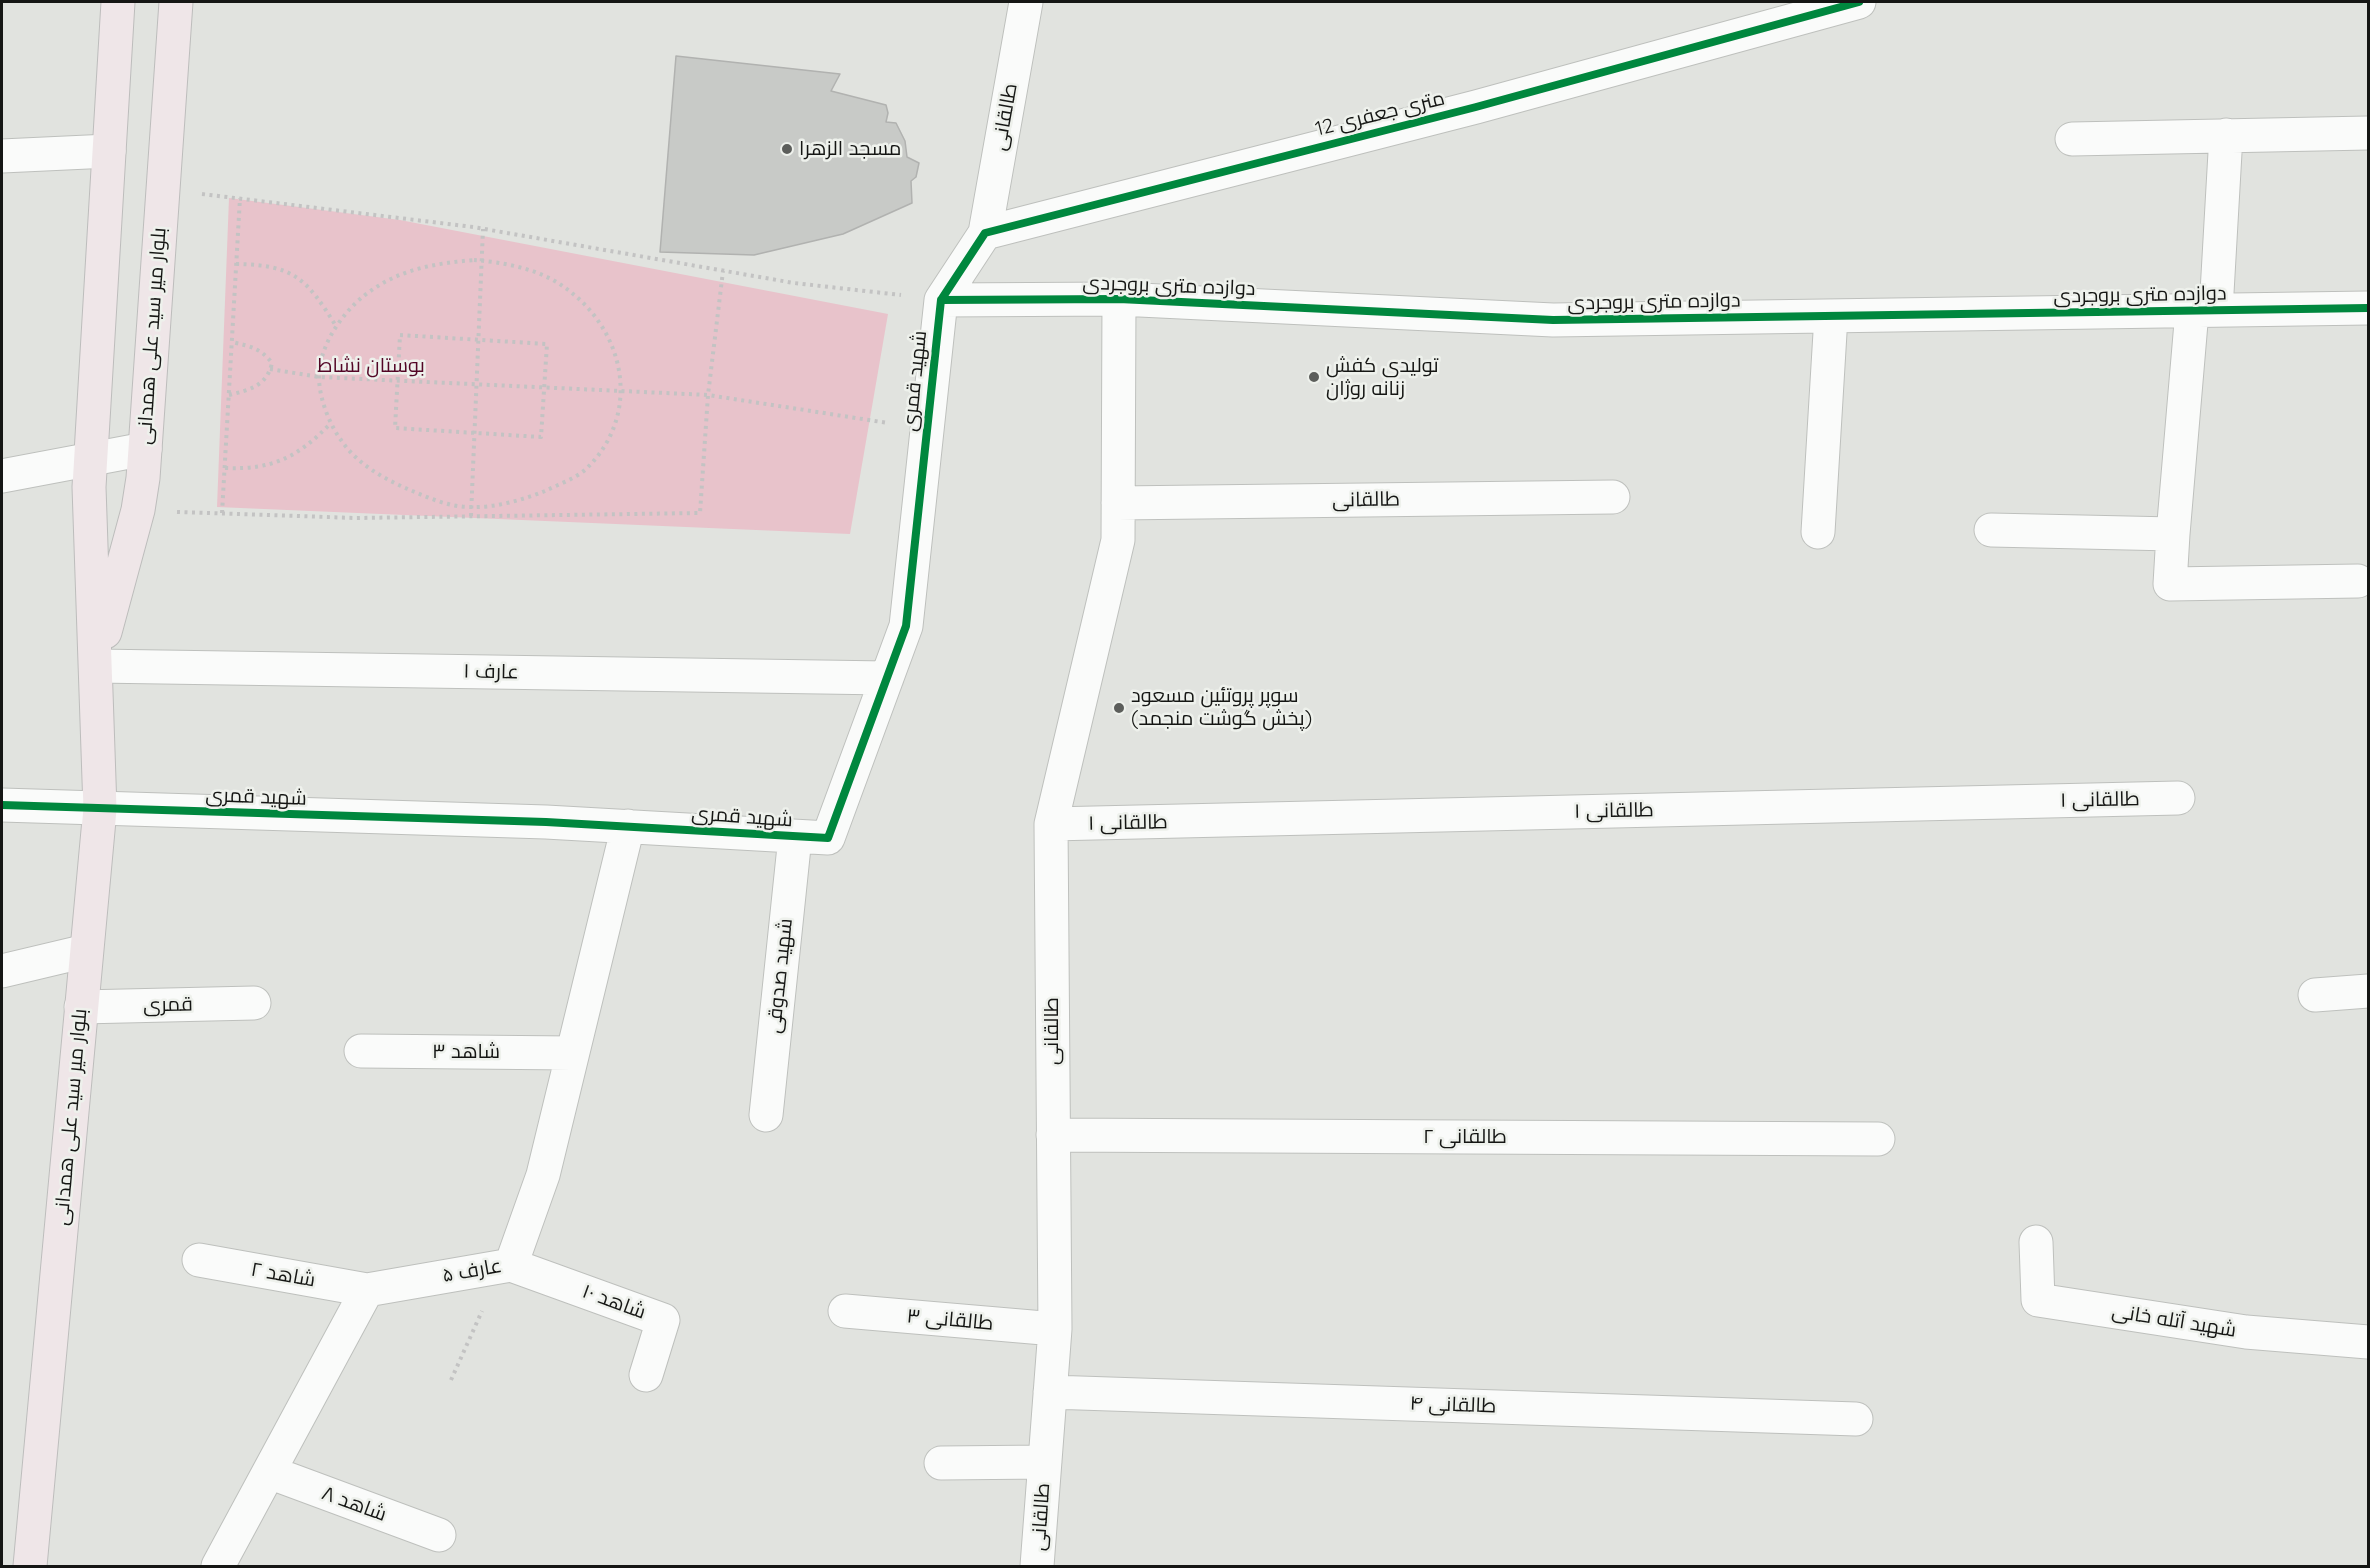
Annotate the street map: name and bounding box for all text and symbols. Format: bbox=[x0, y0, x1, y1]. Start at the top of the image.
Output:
street label: طالقانی bbox=[987, 81, 1023, 153]
street label: 12 متری جعفری bbox=[1313, 86, 1447, 142]
place label: مسجد الزهرا bbox=[799, 137, 901, 161]
marker: مسجد الزهرا bbox=[780, 142, 794, 156]
street label: بلوار میر سید علی همدانی bbox=[132, 227, 172, 445]
street label: دوازده متری بروجردی bbox=[1082, 271, 1256, 301]
street label: دوازده متری بروجردی bbox=[2053, 281, 2227, 309]
street label: دوازده متری بروجردی bbox=[1567, 288, 1741, 316]
street label: شهید قمری bbox=[898, 329, 932, 433]
park label: بوستان نشاط bbox=[317, 354, 425, 378]
place label: تولیدی کفش زنانه روژان bbox=[1326, 354, 1439, 401]
marker: تولیدی کفش زنانه روژان bbox=[1307, 370, 1321, 384]
street label: طالقانی bbox=[1332, 487, 1400, 513]
street label: عارف ۱ bbox=[463, 660, 519, 684]
place label: سوپر پروتئین مسعود (پخش گوشت منجمد) bbox=[1131, 684, 1312, 731]
marker: سوپر پروتئین مسعود (پخش گوشت منجمد) bbox=[1112, 701, 1126, 715]
street label: شهید قمری bbox=[205, 783, 307, 811]
street label: طالقانی ۱ bbox=[2060, 787, 2140, 813]
street label: طالقانی ۱ bbox=[1574, 798, 1654, 824]
street label: شهید قمری bbox=[691, 801, 793, 833]
street label: طالقانی ۱ bbox=[1088, 810, 1168, 836]
street label: شهید صدوقی bbox=[762, 917, 798, 1035]
street label: قمری bbox=[143, 993, 193, 1017]
street label: طالقانی bbox=[1040, 997, 1064, 1065]
street label: بلوار میر سید علی همدانی bbox=[50, 1008, 92, 1226]
street label: شاهد ۳ bbox=[432, 1040, 500, 1064]
street label: طالقانی ۲ bbox=[1423, 1125, 1507, 1149]
street label: عارف ۵ bbox=[440, 1254, 504, 1288]
street label: شاهد ۲ bbox=[249, 1258, 317, 1292]
street label: شاهد ۱۰ bbox=[579, 1279, 649, 1325]
street label: شهید آتله خانی bbox=[2110, 1299, 2238, 1343]
street label: طالقانی ۳ bbox=[906, 1304, 994, 1336]
street label: طالقانی ۴ bbox=[1409, 1391, 1497, 1419]
street label: شاهد ۸ bbox=[318, 1481, 390, 1527]
street label: طالقانی bbox=[1027, 1482, 1055, 1552]

